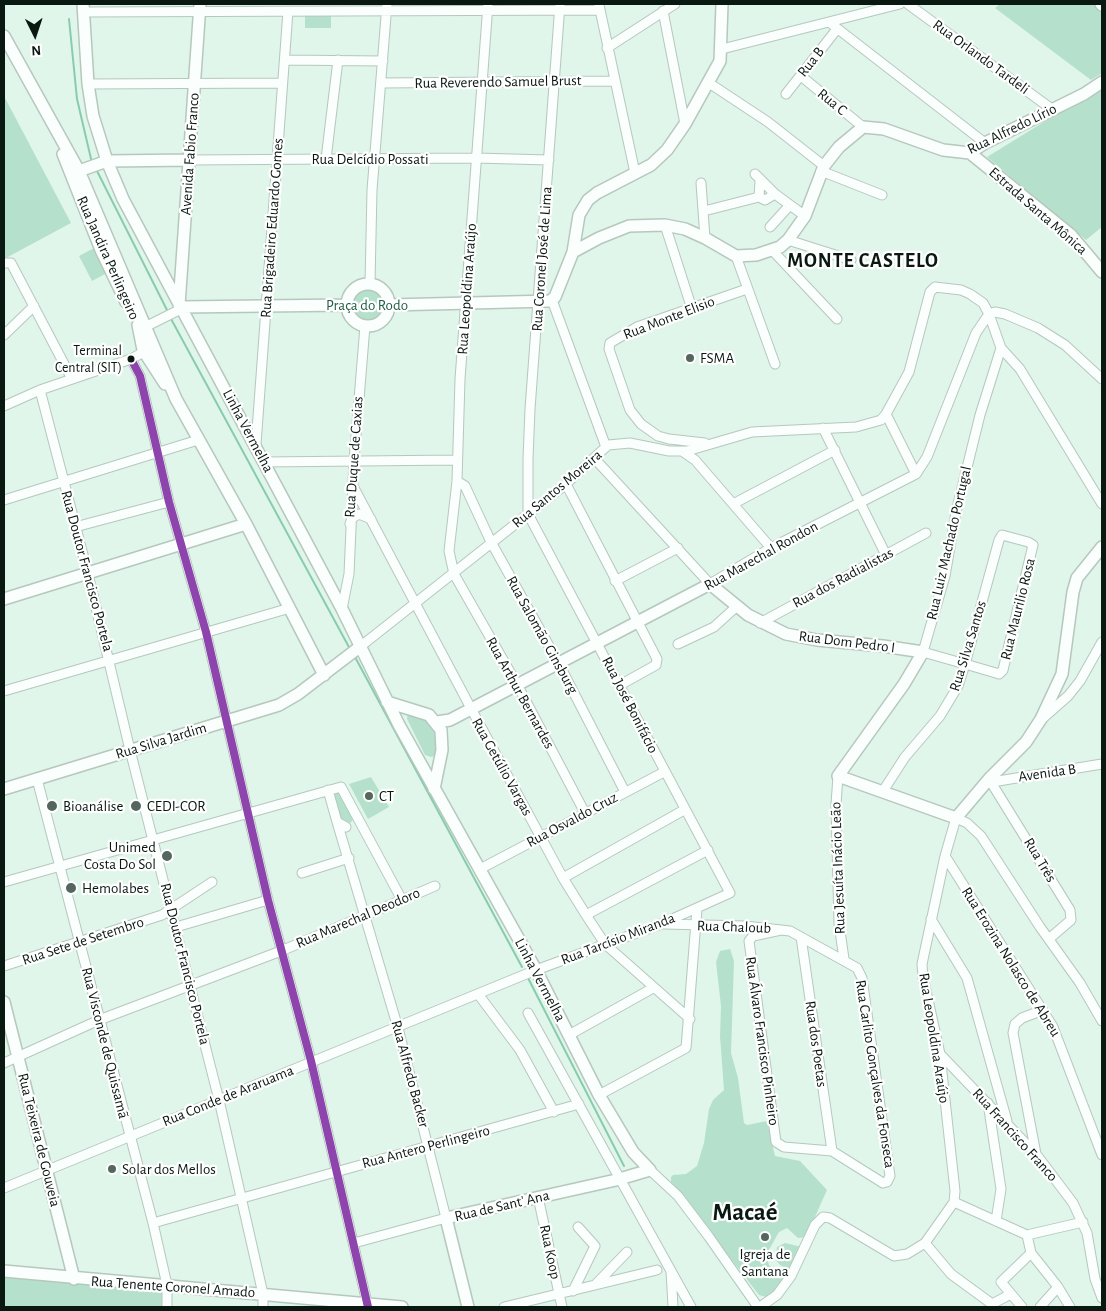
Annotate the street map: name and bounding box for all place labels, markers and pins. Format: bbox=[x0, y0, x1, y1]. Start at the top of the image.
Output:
place label: Terminal Central (SIT) bbox=[55, 343, 122, 376]
place label: FSMA bbox=[700, 349, 734, 367]
marker: FSMA bbox=[684, 352, 696, 364]
marker: Terminal Central (SIT) bbox=[126, 354, 136, 364]
place label: CT bbox=[379, 787, 394, 805]
marker: CT bbox=[363, 790, 375, 802]
place label: Bioanálise bbox=[63, 797, 123, 815]
place label: CEDI-COR bbox=[147, 797, 206, 815]
marker: Bioanálise bbox=[45, 799, 59, 813]
marker: CEDI-COR bbox=[129, 799, 143, 813]
place label: Unimed Costa Do Sol bbox=[84, 838, 156, 873]
marker: Unimed Costa Do Sol bbox=[160, 849, 174, 863]
place label: Hemolabes bbox=[82, 879, 149, 897]
marker: Hemolabes bbox=[64, 881, 78, 895]
place label: Solar dos Mellos bbox=[122, 1160, 216, 1178]
marker: Solar dos Mellos bbox=[106, 1163, 118, 1175]
marker: Igreja de Santana bbox=[759, 1231, 771, 1243]
place label: Igreja de Santana bbox=[740, 1245, 790, 1280]

